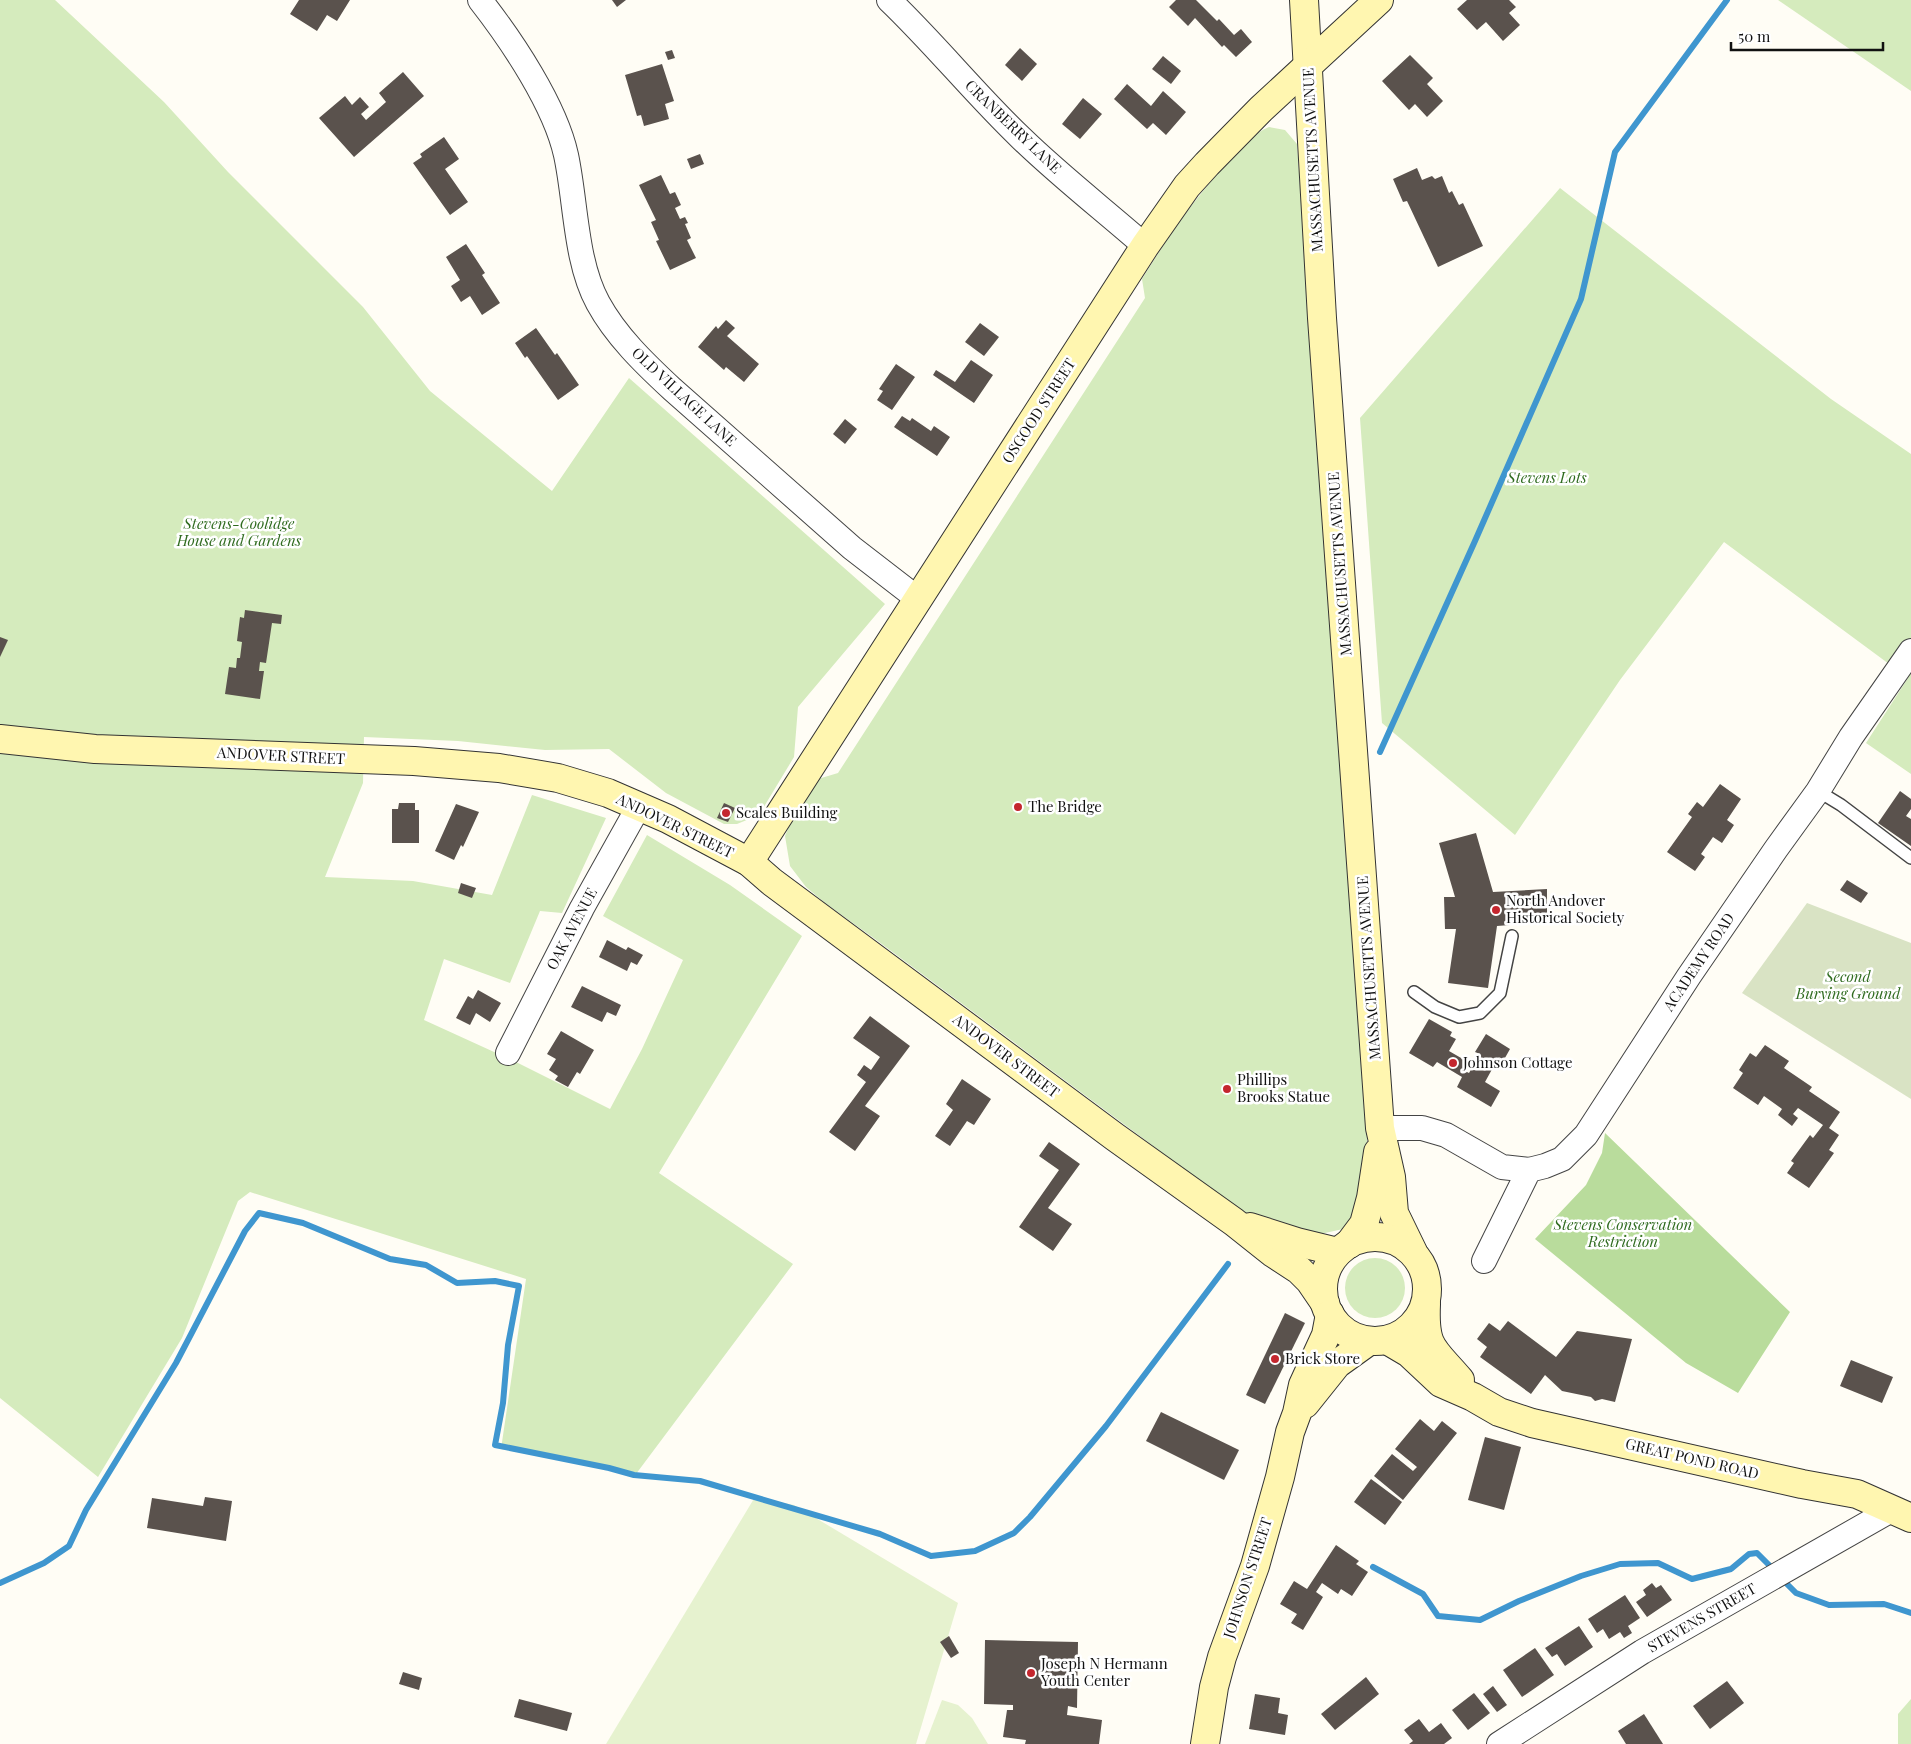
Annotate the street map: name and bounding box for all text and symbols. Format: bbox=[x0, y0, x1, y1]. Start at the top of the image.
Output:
scale bar bbox=[1731, 20, 1884, 52]
text: 50 m bbox=[1738, 26, 1771, 46]
street label: MASSACHUSETTS AVENUE bbox=[1297, 68, 1327, 253]
street label: CRANBERRY LANE bbox=[961, 75, 1066, 177]
street label: OLD VILLAGE LANE bbox=[628, 342, 741, 450]
street label: OSGOOD STREET bbox=[997, 354, 1080, 467]
park label: Stevens Lots bbox=[1506, 467, 1587, 487]
street label: MASSACHUSETTS AVENUE bbox=[1323, 471, 1355, 657]
park label: Stevens-Coolidge House and Gardens bbox=[176, 513, 302, 550]
street label: ANDOVER STREET bbox=[216, 742, 346, 768]
street label: ANDOVER STREET bbox=[613, 788, 737, 862]
place label: The Bridge bbox=[1028, 796, 1102, 816]
marker: The Bridge bbox=[1012, 801, 1024, 813]
place label: Scales Building bbox=[736, 802, 838, 822]
marker: Scales Building bbox=[720, 807, 732, 819]
street label: MASSACHUSETTS AVENUE bbox=[1352, 875, 1384, 1061]
street label: OAK AVENUE bbox=[541, 884, 601, 973]
place label: North Andover Historical Society bbox=[1506, 890, 1625, 927]
marker: North Andover Historical Society bbox=[1490, 904, 1502, 916]
street label: ACADEMY ROAD bbox=[1657, 908, 1739, 1015]
park label: Second Burying Ground bbox=[1795, 966, 1901, 1003]
street label: ANDOVER STREET bbox=[949, 1008, 1064, 1102]
place label: Johnson Cottage bbox=[1462, 1052, 1572, 1072]
marker: Johnson Cottage bbox=[1447, 1057, 1459, 1069]
place label: Phillips Brooks Statue bbox=[1237, 1069, 1330, 1106]
marker: Phillips Brooks Statue bbox=[1221, 1083, 1233, 1095]
park label: Stevens Conservation Restriction bbox=[1553, 1214, 1692, 1251]
place label: Brick Store bbox=[1285, 1348, 1360, 1368]
marker: Brick Store bbox=[1269, 1353, 1281, 1365]
street label: GREAT POND ROAD bbox=[1624, 1433, 1761, 1483]
street label: JOHNSON STREET bbox=[1218, 1515, 1276, 1642]
street label: STEVENS STREET bbox=[1644, 1578, 1759, 1656]
place label: Joseph N Hermann Youth Center bbox=[1040, 1653, 1168, 1690]
marker: Joseph N Hermann Youth Center bbox=[1025, 1667, 1037, 1679]

